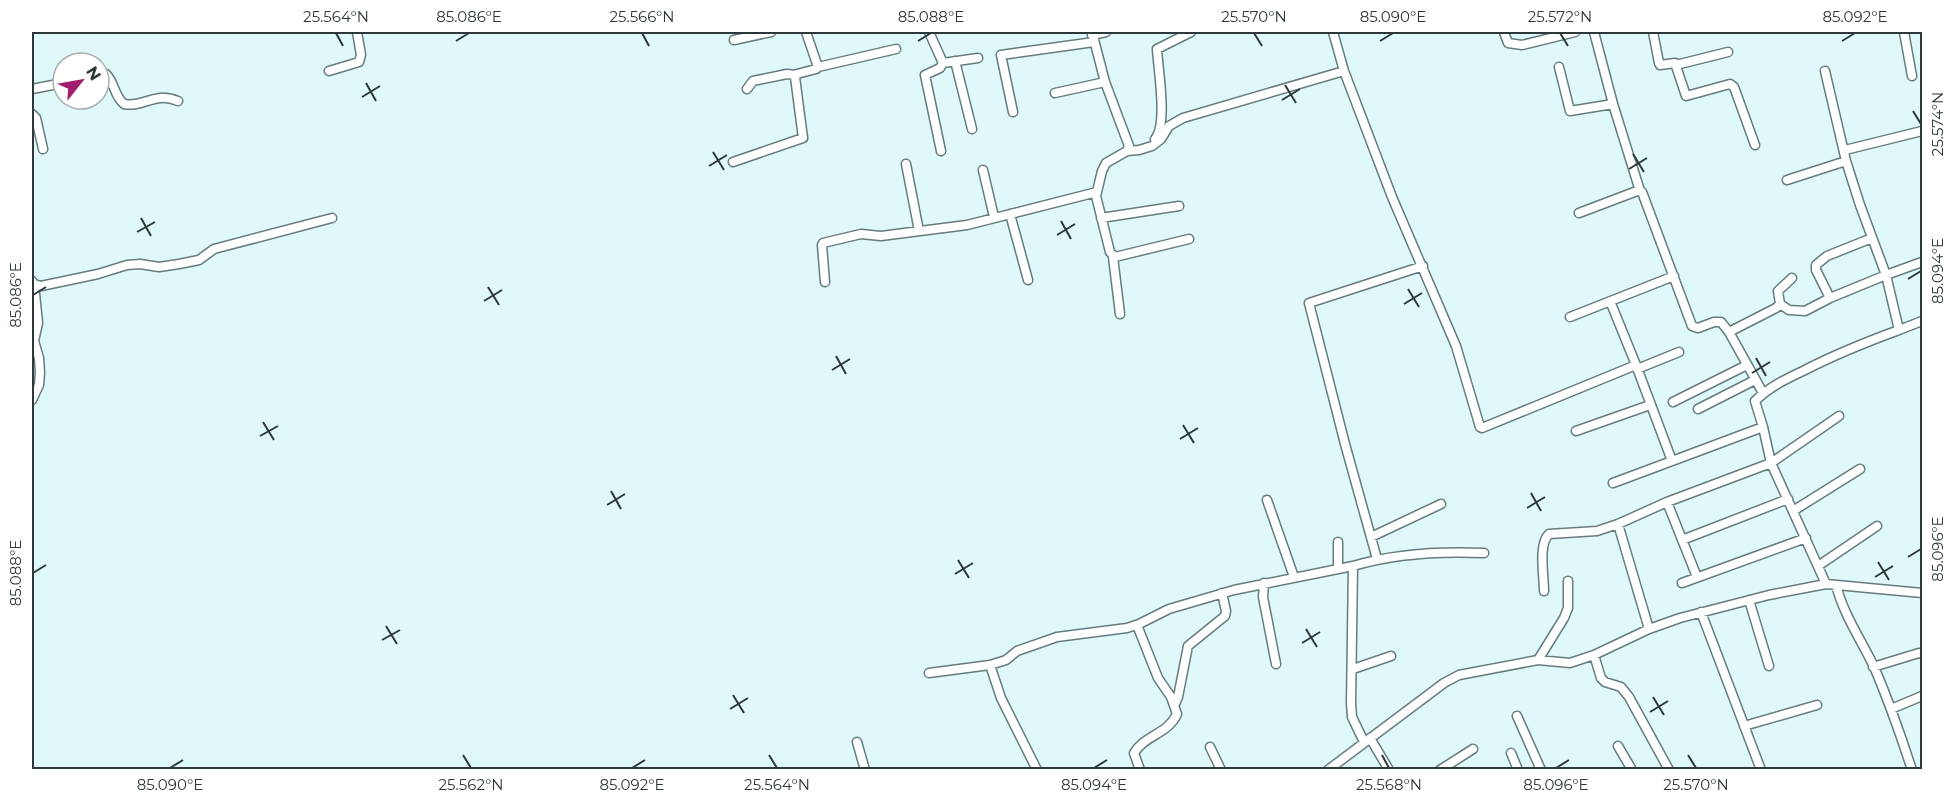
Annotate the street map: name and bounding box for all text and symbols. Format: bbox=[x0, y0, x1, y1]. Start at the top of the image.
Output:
text: 25.564°N bbox=[303, 7, 369, 26]
text: 85.086°E bbox=[436, 7, 502, 26]
text: 25.566°N bbox=[609, 7, 675, 26]
text: 85.088°E bbox=[898, 7, 964, 26]
text: 25.570°N bbox=[1221, 7, 1287, 26]
text: 85.090°E bbox=[1360, 7, 1426, 26]
text: 25.572°N bbox=[1528, 7, 1592, 26]
text: 85.092°E bbox=[1823, 7, 1887, 26]
north arrow bbox=[51, 51, 111, 111]
text: N bbox=[82, 63, 105, 84]
text: 25.574°N bbox=[1928, 92, 1947, 156]
text: 85.094°E bbox=[1928, 238, 1947, 304]
text: 85.086°E bbox=[6, 262, 25, 328]
text: 85.096°E bbox=[1928, 516, 1947, 582]
text: 85.088°E bbox=[6, 540, 25, 606]
text: 85.090°E bbox=[137, 775, 203, 794]
text: 25.562°N bbox=[439, 775, 503, 794]
text: 85.092°E bbox=[600, 775, 664, 794]
text: 25.564°N bbox=[744, 775, 810, 794]
text: 85.094°E bbox=[1061, 775, 1127, 794]
text: 25.568°N bbox=[1356, 775, 1422, 794]
text: 85.096°E bbox=[1523, 775, 1589, 794]
text: 25.570°N bbox=[1663, 775, 1729, 794]

